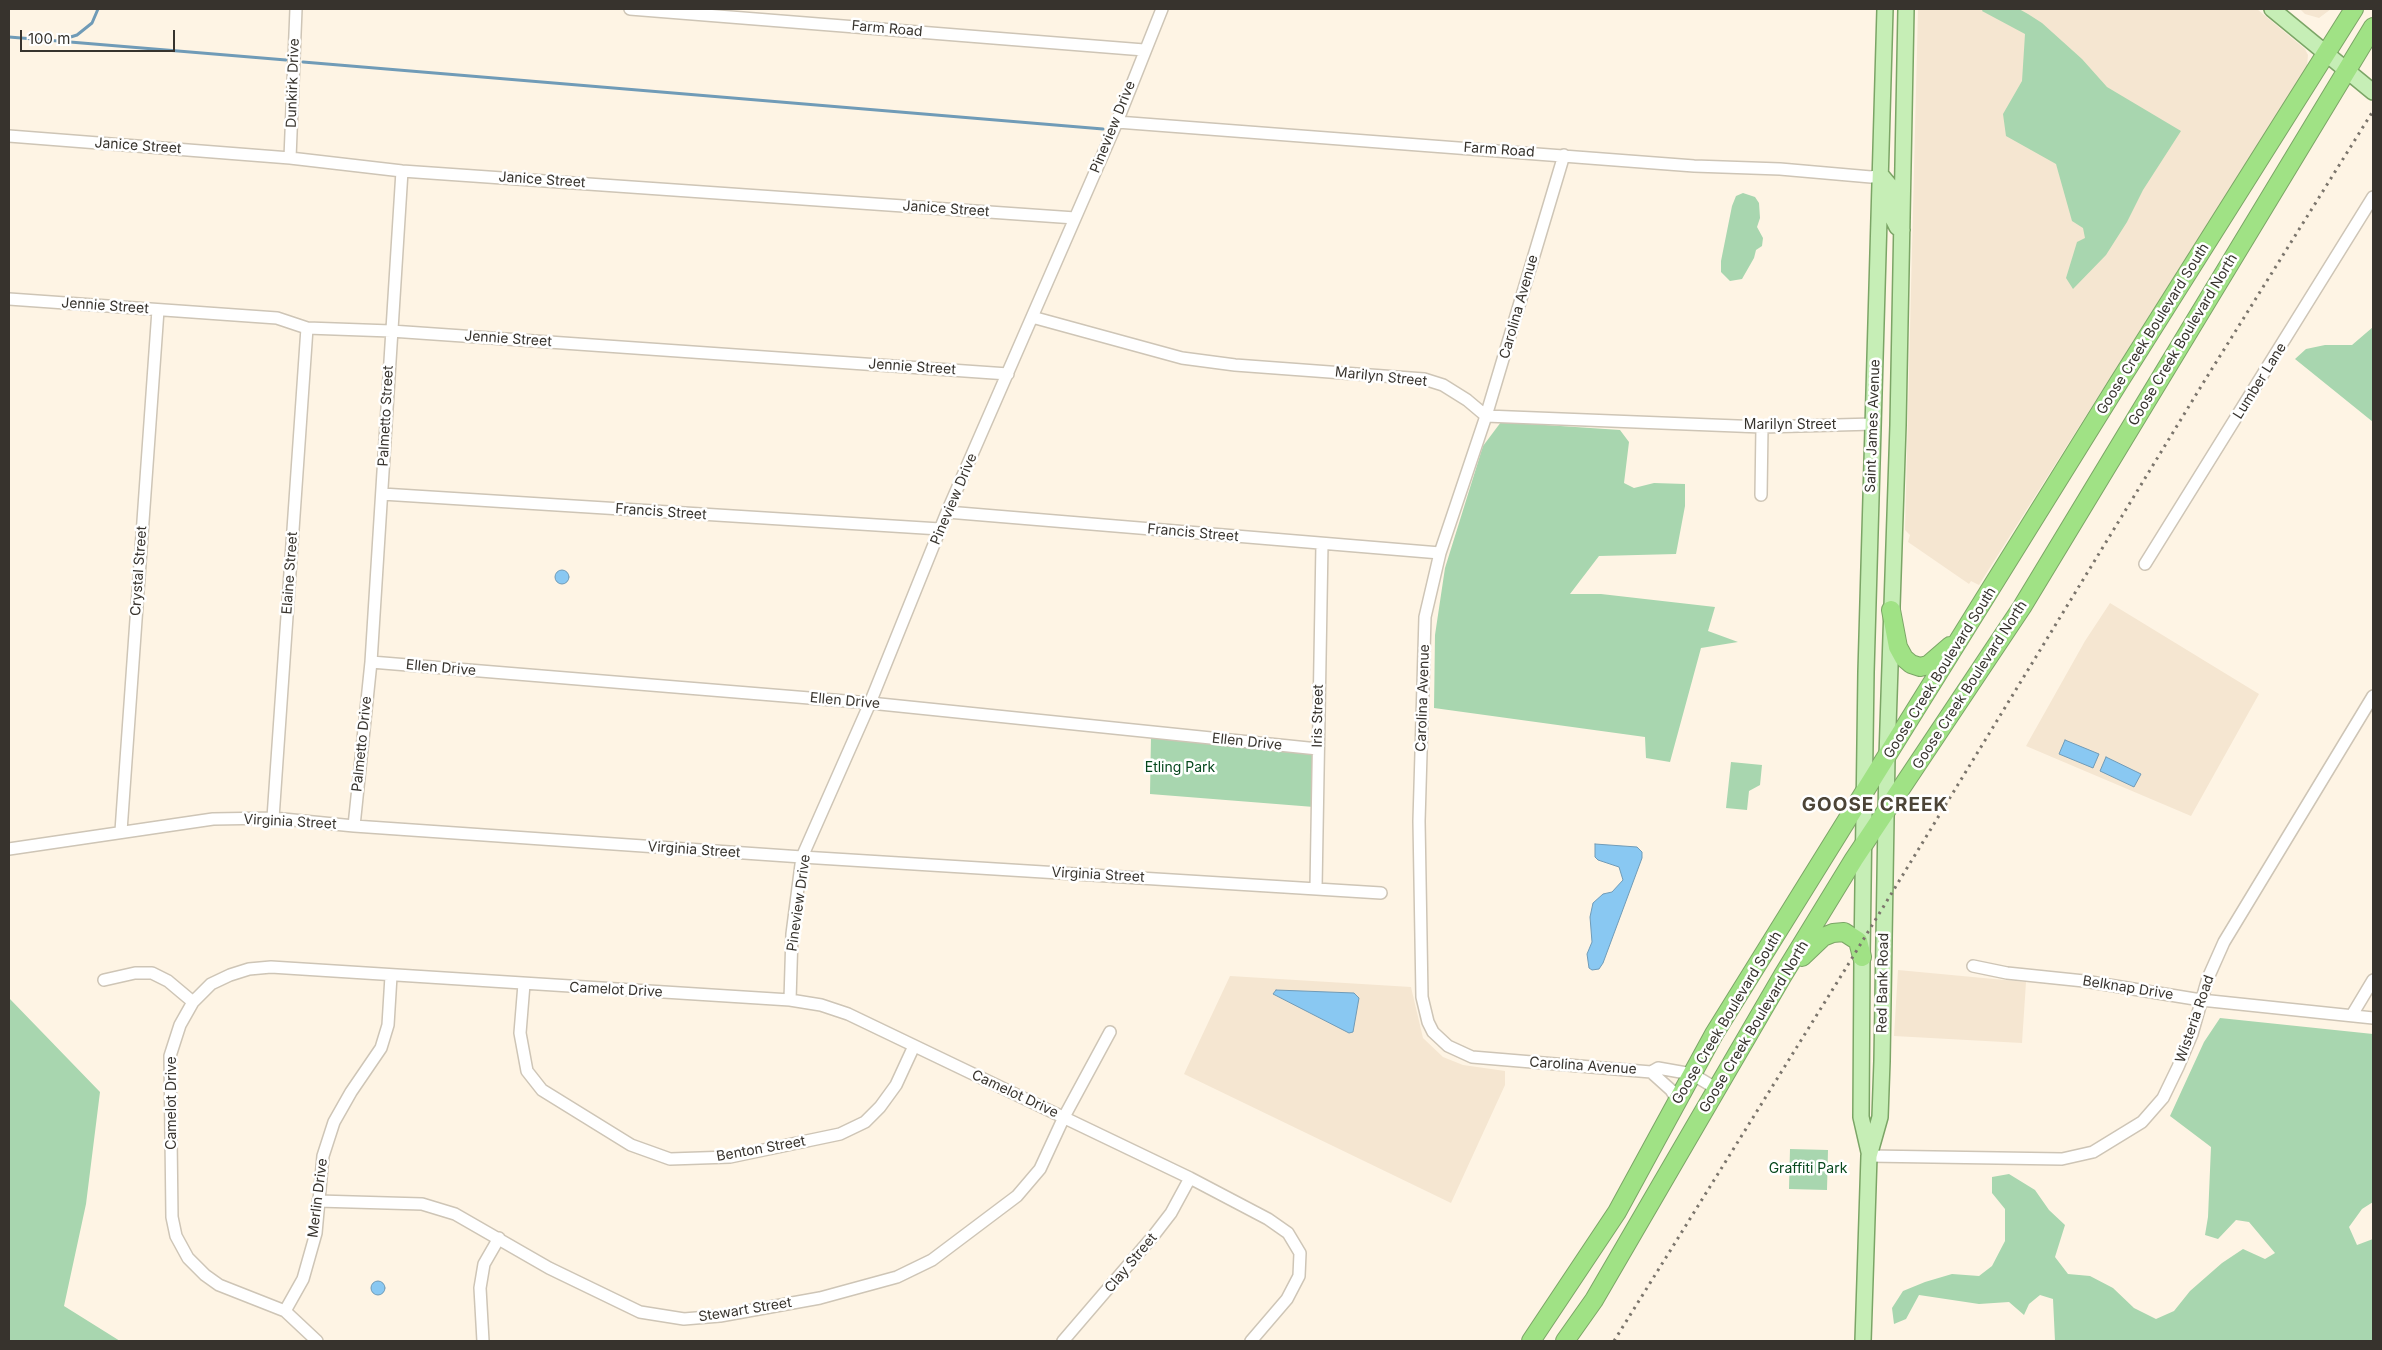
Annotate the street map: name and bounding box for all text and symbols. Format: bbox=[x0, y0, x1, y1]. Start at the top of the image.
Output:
street label: Farm Road bbox=[851, 18, 923, 40]
scale bar bbox=[22, 20, 178, 52]
text: 100 m bbox=[28, 29, 70, 48]
street label: Dunkirk Drive bbox=[283, 38, 303, 128]
street label: Pineview Drive bbox=[1087, 79, 1139, 175]
street label: Janice Street bbox=[94, 135, 182, 157]
street label: Farm Road bbox=[1463, 139, 1535, 161]
street label: Janice Street bbox=[498, 169, 586, 191]
street label: Janice Street bbox=[902, 198, 990, 220]
street label: Goose Creek Boulevard South bbox=[2093, 240, 2213, 418]
street label: Goose Creek Boulevard North bbox=[2125, 251, 2241, 429]
street label: Carolina Avenue bbox=[1496, 253, 1542, 361]
street label: Jennie Street bbox=[61, 295, 149, 317]
street label: Jennie Street bbox=[464, 328, 552, 350]
street label: Lumber Lane bbox=[2230, 340, 2290, 422]
street label: Jennie Street bbox=[868, 356, 956, 378]
street label: Saint James Avenue bbox=[1862, 359, 1884, 493]
street label: Marilyn Street bbox=[1334, 364, 1428, 390]
street label: Palmetto Street bbox=[375, 365, 397, 467]
street label: Marilyn Street bbox=[1744, 417, 1836, 433]
street label: Pineview Drive bbox=[927, 451, 981, 547]
street label: Francis Street bbox=[615, 500, 707, 524]
street label: Francis Street bbox=[1147, 521, 1239, 545]
street label: Crystal Street bbox=[127, 525, 151, 617]
street label: Elaine Street bbox=[279, 531, 301, 615]
street label: Goose Creek Boulevard South bbox=[1880, 584, 2000, 762]
street label: Goose Creek Boulevard North bbox=[1909, 598, 2031, 772]
street label: Carolina Avenue bbox=[1413, 644, 1433, 752]
street label: Ellen Drive bbox=[405, 657, 477, 679]
street label: Iris Street bbox=[1309, 684, 1327, 748]
street label: Ellen Drive bbox=[809, 690, 881, 712]
street label: Palmetto Drive bbox=[349, 695, 375, 793]
street label: Ellen Drive bbox=[1211, 730, 1283, 754]
park label: Etling Park bbox=[1145, 760, 1215, 776]
district label: GOOSE CREEK bbox=[1800, 794, 1950, 816]
street label: Virginia Street bbox=[243, 811, 337, 833]
street label: Virginia Street bbox=[647, 838, 741, 862]
street label: Pineview Drive bbox=[784, 853, 814, 953]
street label: Virginia Street bbox=[1051, 864, 1145, 886]
street label: Goose Creek Boulevard South bbox=[1669, 928, 1785, 1108]
street label: Red Bank Road bbox=[1874, 933, 1892, 1033]
street label: Goose Creek Boulevard North bbox=[1696, 938, 1812, 1116]
street label: Belknap Drive bbox=[2081, 973, 2175, 1003]
street label: Wisteria Road bbox=[2172, 973, 2218, 1065]
street label: Camelot Drive bbox=[569, 979, 663, 1001]
street label: Carolina Avenue bbox=[1529, 1054, 1637, 1078]
street label: Camelot Drive bbox=[164, 1056, 180, 1150]
street label: Camelot Drive bbox=[969, 1067, 1061, 1121]
street label: Benton Street bbox=[715, 1133, 807, 1165]
street label: Merlin Drive bbox=[305, 1157, 331, 1239]
park label: Graffiti Park bbox=[1769, 1161, 1847, 1177]
street label: Clay Street bbox=[1101, 1230, 1161, 1296]
street label: Stewart Street bbox=[697, 1294, 793, 1326]

